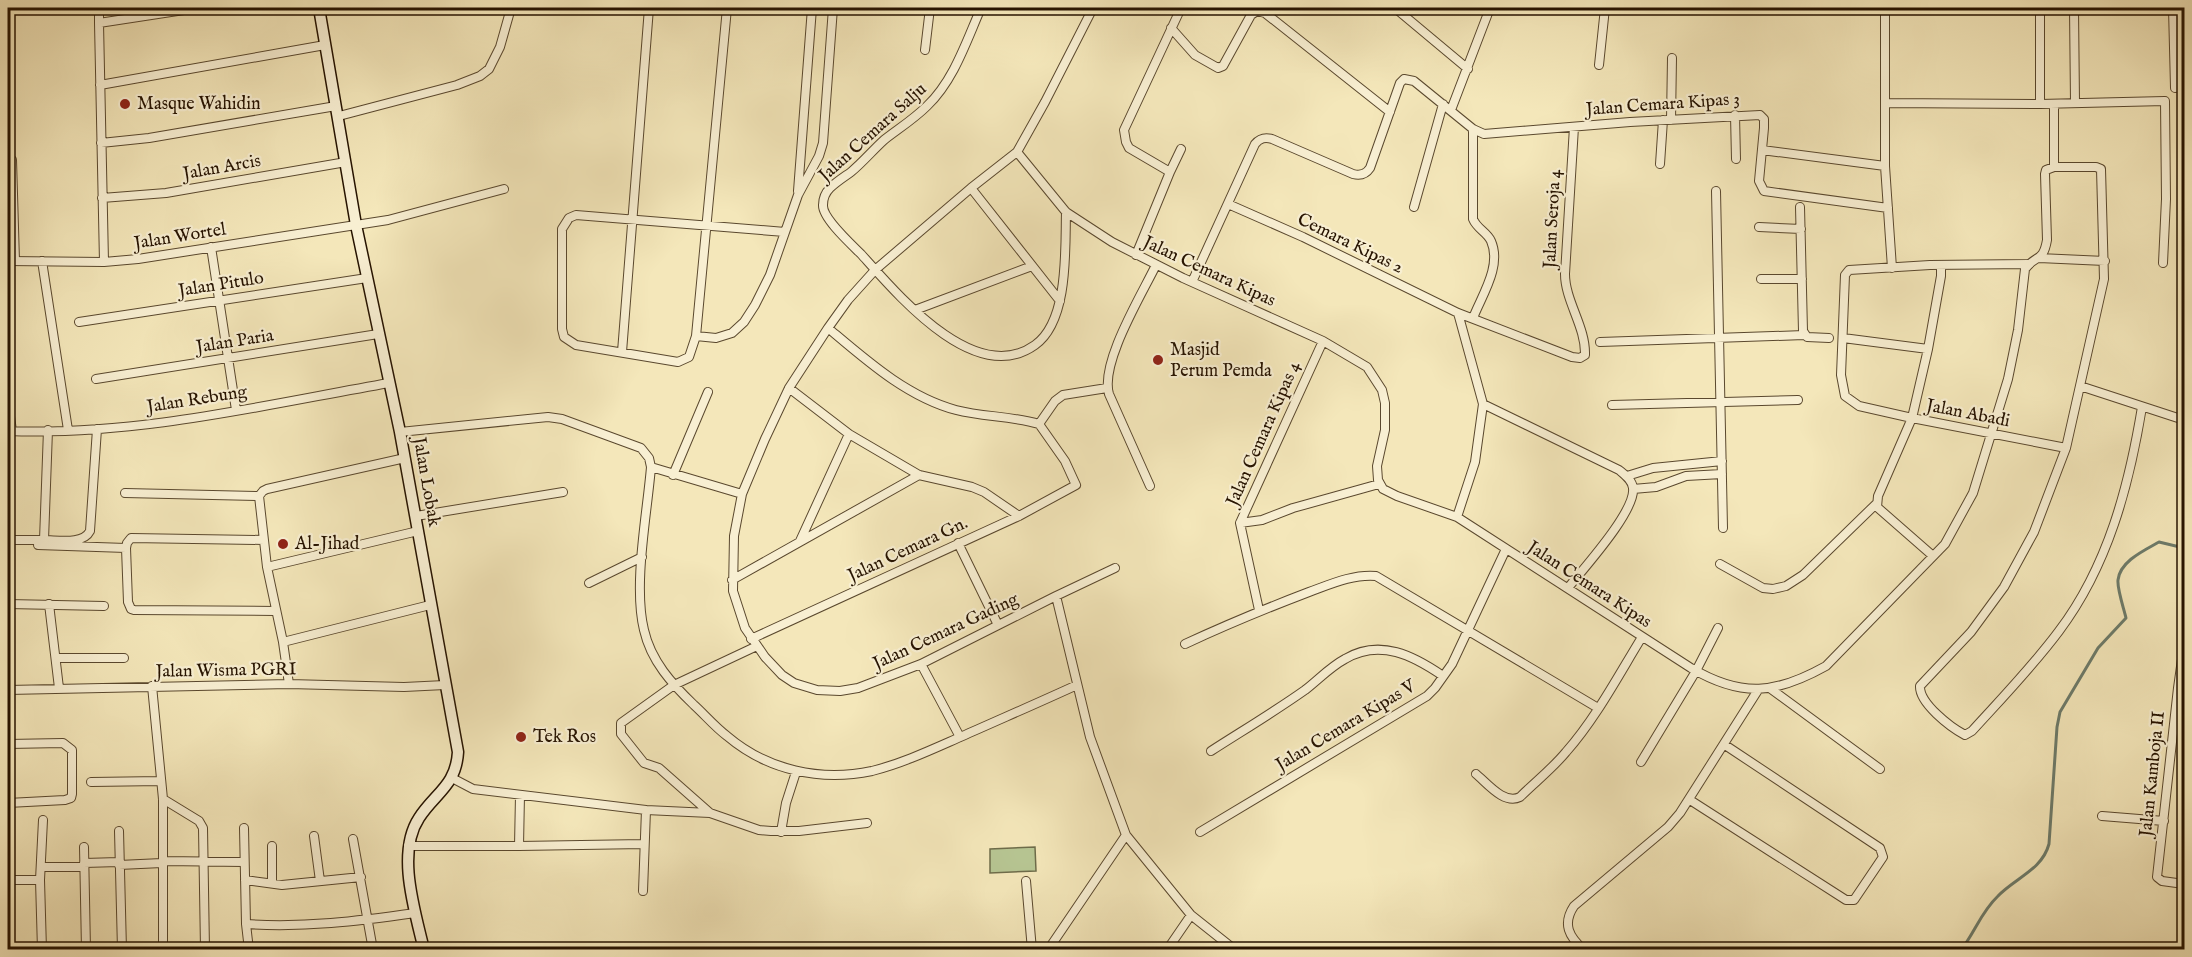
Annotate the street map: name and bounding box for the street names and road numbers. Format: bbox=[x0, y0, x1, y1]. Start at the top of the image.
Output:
street label: Jalan Cemara Salju bbox=[813, 78, 932, 189]
street label: Jalan Cemara Kipas 3 bbox=[1583, 88, 1741, 122]
street label: Jalan Arcis bbox=[179, 150, 263, 186]
street label: Jalan Seroja 4 bbox=[1539, 169, 1567, 271]
street label: Cemara Kipas 2 bbox=[1293, 208, 1407, 280]
street label: Jalan Wortel bbox=[130, 218, 228, 256]
street label: Jalan Cemara Kipas bbox=[1137, 230, 1279, 313]
street label: Jalan Pitulo bbox=[175, 267, 266, 303]
street label: Jalan Paria bbox=[193, 324, 276, 360]
street label: Jalan Cemara Kipas 4 bbox=[1221, 358, 1306, 512]
street label: Jalan Rebung bbox=[143, 381, 249, 420]
street label: Jalan Abadi bbox=[1922, 394, 2012, 433]
street label: Jalan Lobak bbox=[406, 433, 445, 529]
street label: Jalan Cemara Gn. bbox=[843, 512, 972, 589]
street label: Jalan Cemara Kipas bbox=[1521, 535, 1656, 634]
street label: Jalan Cemara Gading bbox=[868, 588, 1023, 677]
street label: Jalan Wisma PGRI bbox=[153, 658, 297, 684]
street label: Jalan Cemara Kipas V bbox=[1270, 674, 1421, 778]
street label: Jalan Kamboja II bbox=[2135, 710, 2171, 840]

